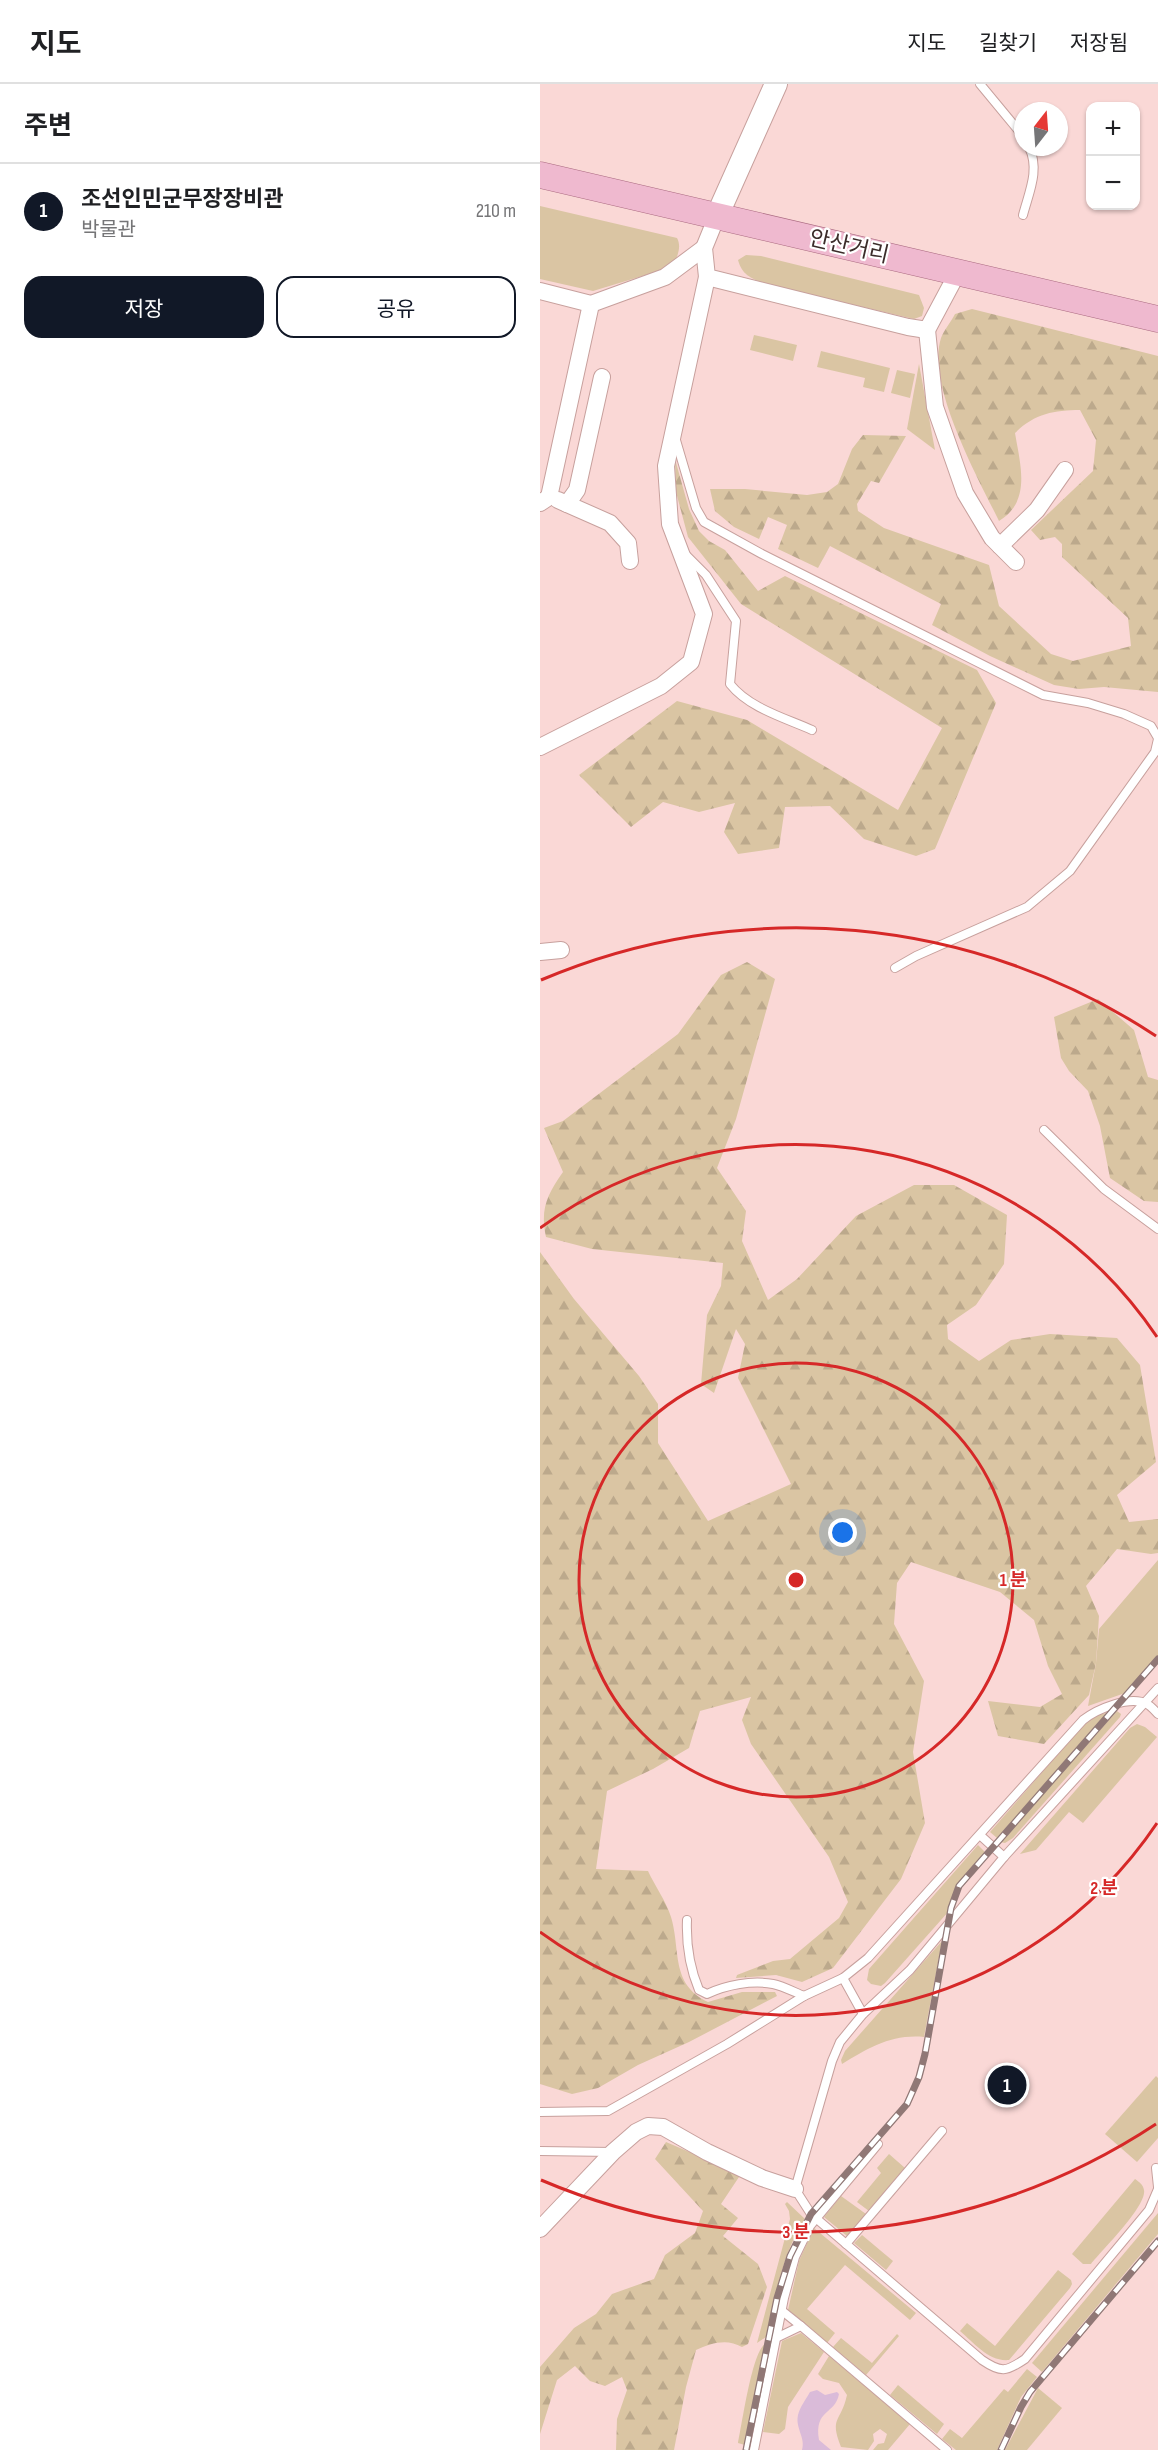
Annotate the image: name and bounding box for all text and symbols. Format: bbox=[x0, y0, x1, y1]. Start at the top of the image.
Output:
text: 지도 bbox=[30, 28, 82, 61]
text: 지도 bbox=[907, 31, 946, 56]
text: 길찾기 bbox=[979, 31, 1037, 56]
text: 저장됨 bbox=[1070, 31, 1128, 56]
north arrow bbox=[1014, 102, 1068, 156]
map controls bbox=[1086, 102, 1140, 210]
button: + bbox=[1086, 102, 1140, 156]
text: 주변 bbox=[24, 111, 72, 142]
button: − bbox=[1086, 156, 1140, 210]
text: 조선인민군무장장비관 bbox=[81, 186, 283, 213]
text: 1 bbox=[40, 199, 47, 223]
text: 210 m bbox=[476, 199, 516, 223]
text: 박물관 bbox=[81, 218, 136, 242]
street label: 안산거리 bbox=[807, 225, 891, 269]
button: 저장 bbox=[24, 276, 264, 338]
button: 공유 bbox=[276, 276, 516, 338]
your location bbox=[828, 1518, 857, 1547]
centre of rings bbox=[786, 1570, 806, 1590]
text: 1 분 bbox=[1000, 1570, 1027, 1591]
text: 2 분 bbox=[1090, 1878, 1118, 1899]
pin: 1 bbox=[988, 2062, 1026, 2108]
text: 3 분 bbox=[782, 2222, 810, 2243]

